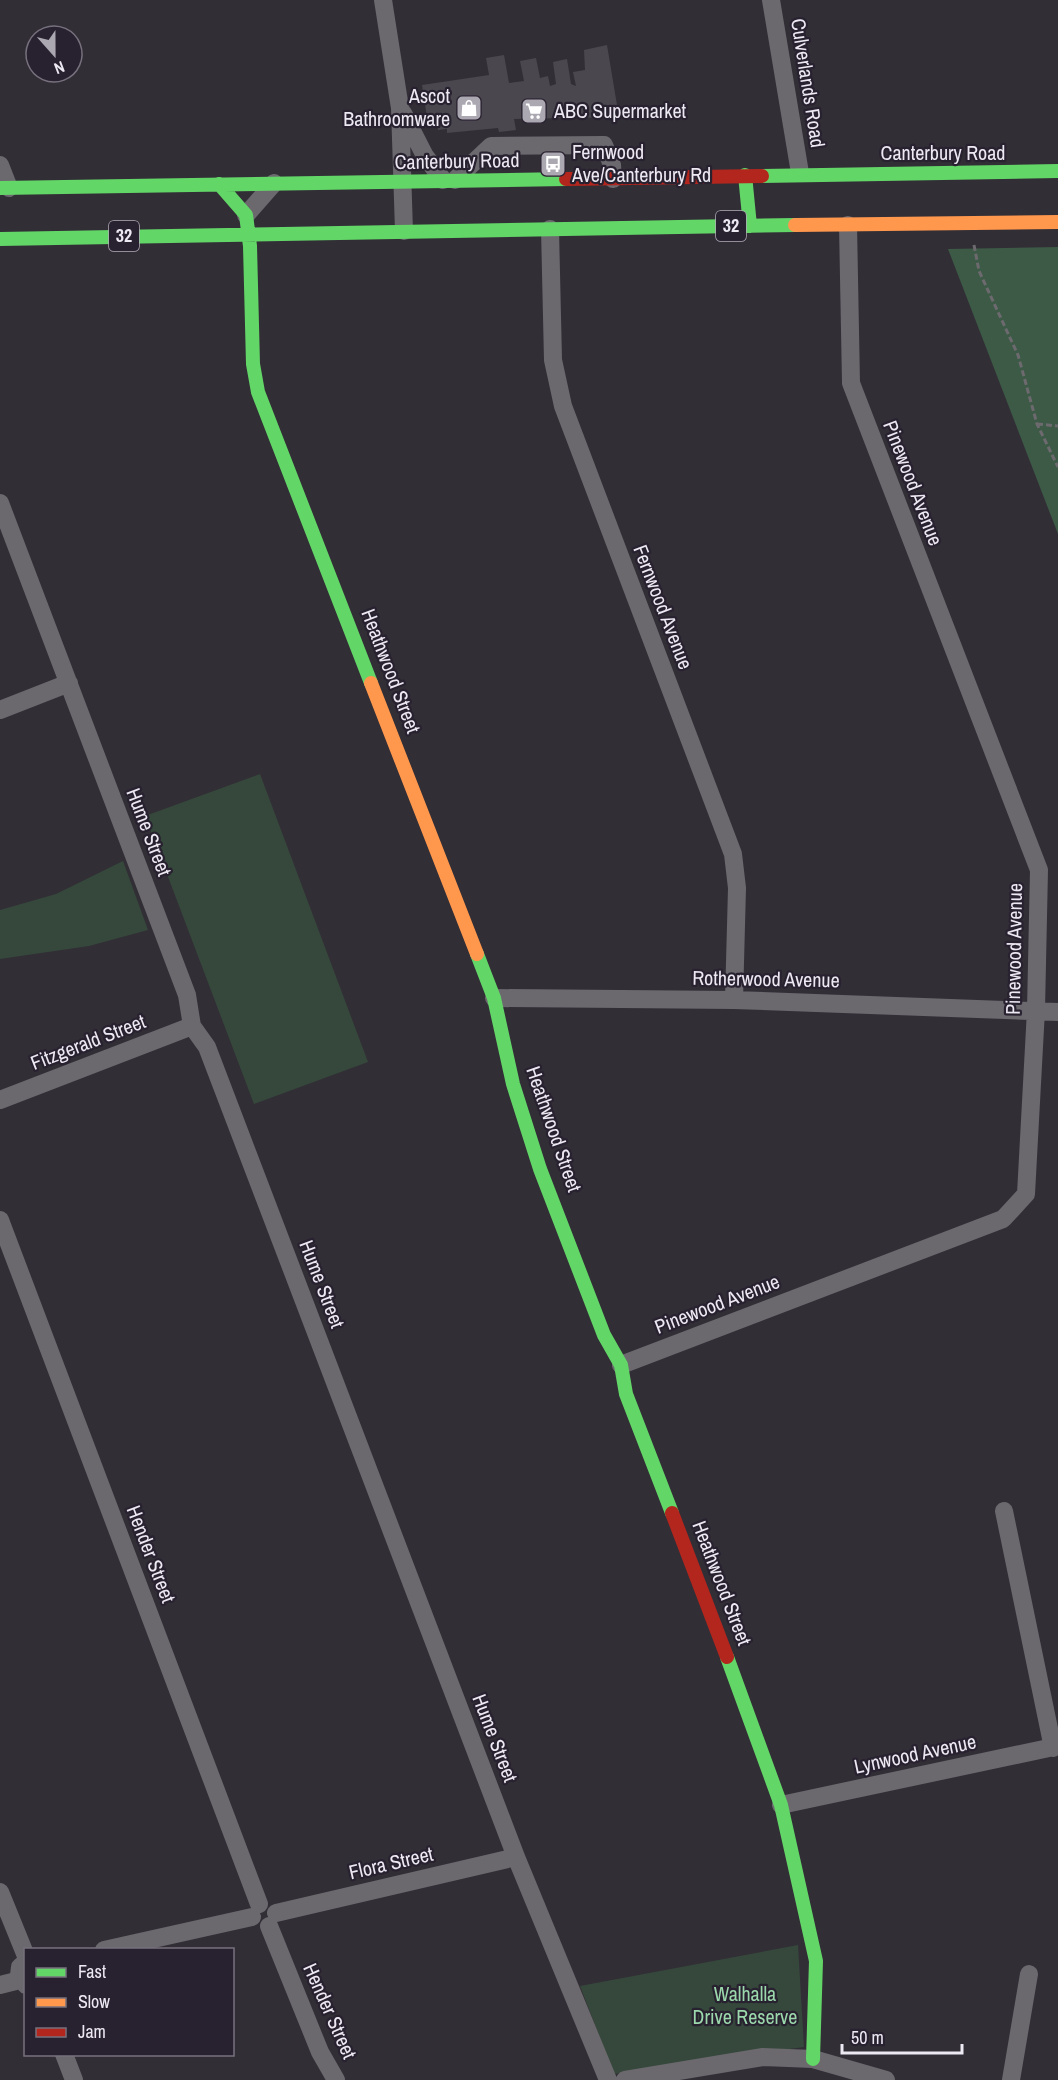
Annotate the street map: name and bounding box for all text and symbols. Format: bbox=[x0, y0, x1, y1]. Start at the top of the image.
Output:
street label: Culverlands Road bbox=[785, 16, 832, 149]
north arrow bbox=[24, 24, 84, 84]
text: N bbox=[51, 56, 68, 80]
place label: Ascot Bathroomware bbox=[343, 82, 450, 132]
shop icon: Ascot Bathroomware bbox=[454, 93, 484, 123]
supermarket icon: ABC Supermarket bbox=[519, 96, 549, 126]
place label: ABC Supermarket bbox=[553, 97, 687, 124]
place label: Fernwood Ave/Canterbury Rd bbox=[571, 138, 711, 188]
street label: Canterbury Road bbox=[881, 139, 1005, 166]
street label: Canterbury Road bbox=[394, 146, 520, 175]
bus stop icon: Fernwood Ave/Canterbury Rd bbox=[538, 149, 568, 179]
road number: 32 bbox=[716, 211, 746, 241]
road number: 32 bbox=[109, 221, 139, 251]
street label: Pinewood Avenue bbox=[877, 416, 950, 549]
street label: Fernwood Avenue bbox=[627, 541, 700, 673]
street label: Heathwood Street bbox=[355, 605, 428, 737]
street label: Hume Street bbox=[120, 784, 179, 880]
street label: Pinewood Avenue bbox=[999, 883, 1028, 1015]
street label: Rotherwood Avenue bbox=[692, 964, 840, 993]
street label: Fitzgerald Street bbox=[26, 1007, 150, 1076]
street label: Heathwood Street bbox=[520, 1062, 589, 1196]
street label: Hume Street bbox=[293, 1236, 352, 1332]
street label: Pinewood Avenue bbox=[650, 1267, 783, 1340]
street label: Hender Street bbox=[121, 1501, 183, 1607]
street label: Heathwood Street bbox=[686, 1517, 759, 1649]
street label: Hume Street bbox=[466, 1690, 525, 1786]
street label: Lynwood Avenue bbox=[851, 1727, 978, 1780]
street label: Flora Street bbox=[346, 1840, 436, 1885]
legend bbox=[24, 1948, 234, 2056]
text: Fast bbox=[78, 1959, 106, 1984]
street label: Hender Street bbox=[297, 1959, 364, 2063]
park label: Walhalla Drive Reserve bbox=[693, 1980, 797, 2030]
text: Slow bbox=[78, 1989, 110, 2014]
scale bar bbox=[842, 2017, 962, 2055]
text: Jam bbox=[78, 2019, 106, 2044]
text: 50 m bbox=[851, 2025, 884, 2050]

